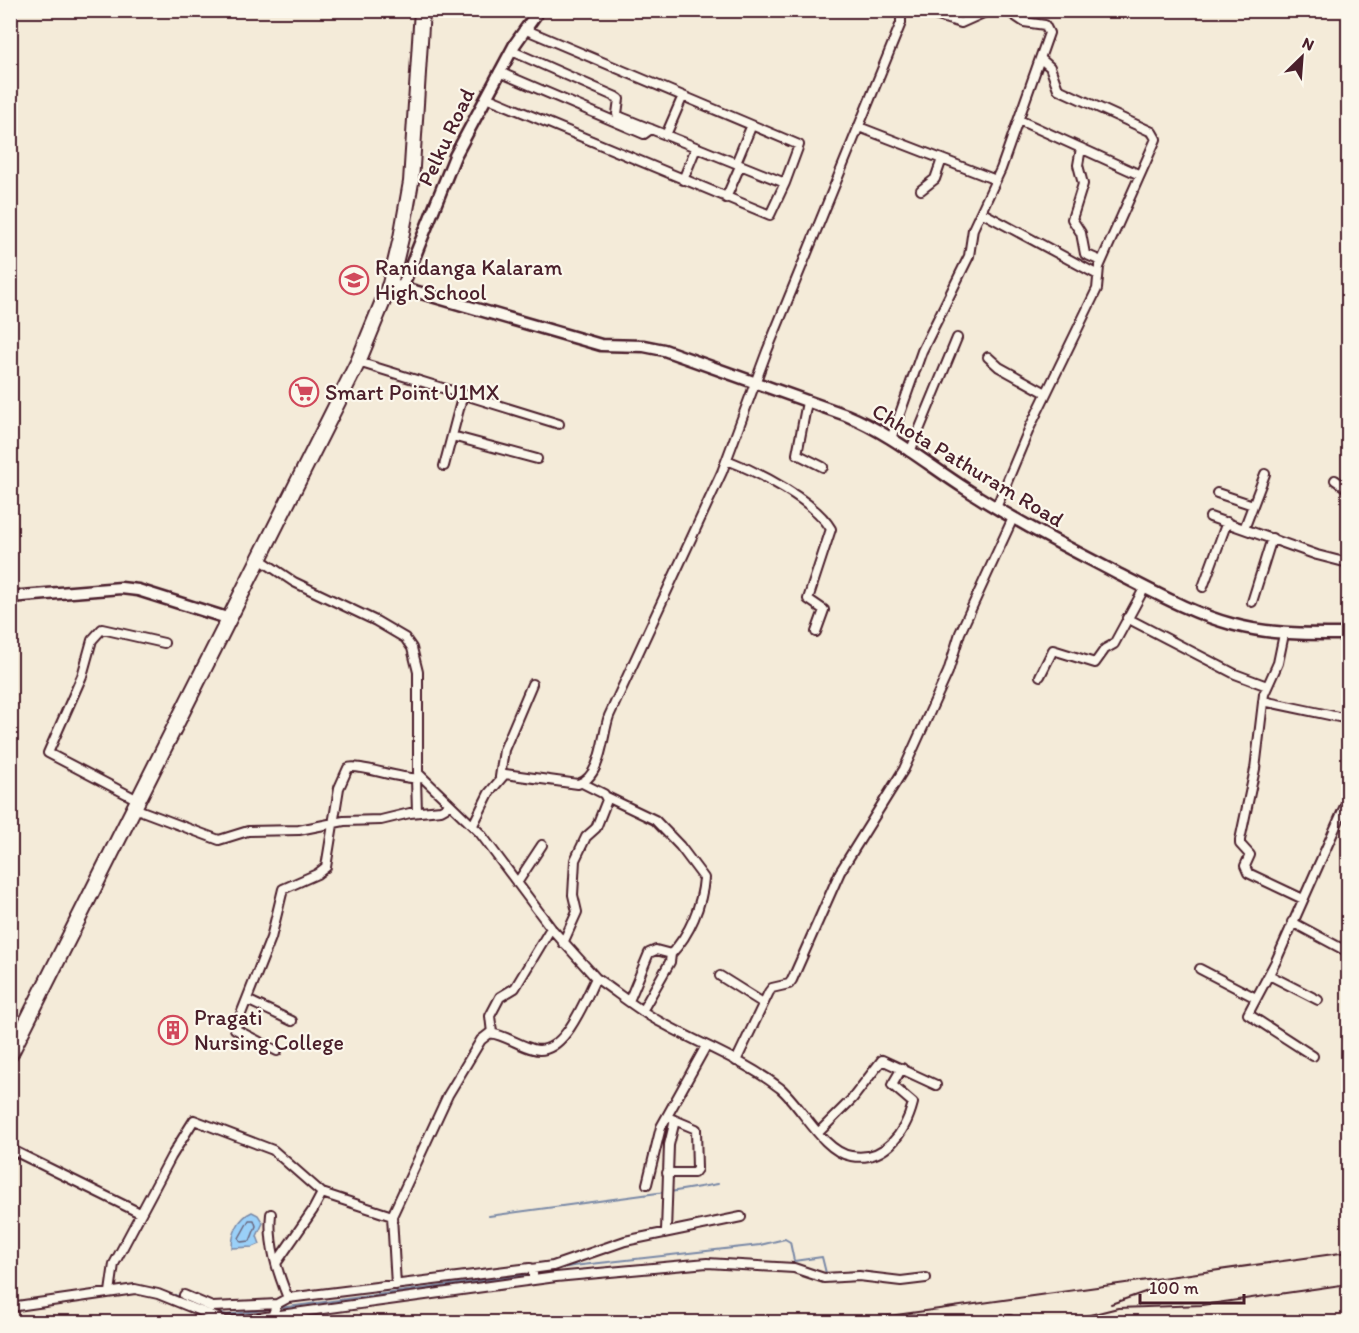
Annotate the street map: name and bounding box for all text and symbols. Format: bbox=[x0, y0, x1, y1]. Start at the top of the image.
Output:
north arrow bbox=[1272, 27, 1332, 87]
text: N bbox=[1299, 33, 1317, 55]
street label: Pelku Road bbox=[412, 84, 480, 190]
place label: Ranidanga Kalaram High School bbox=[375, 254, 563, 306]
school or university icon: Ranidanga Kalaram High School bbox=[338, 264, 370, 296]
supermarket icon: Smart Point U1MX bbox=[288, 376, 320, 408]
place label: Smart Point U1MX bbox=[325, 379, 500, 406]
street label: Chhota Pathuram Road bbox=[867, 397, 1069, 533]
place label: Pragati Nursing College bbox=[194, 1004, 344, 1056]
building icon: Pragati Nursing College bbox=[157, 1014, 189, 1046]
scale bar bbox=[1140, 1267, 1244, 1305]
text: 100 m bbox=[1149, 1277, 1199, 1299]

